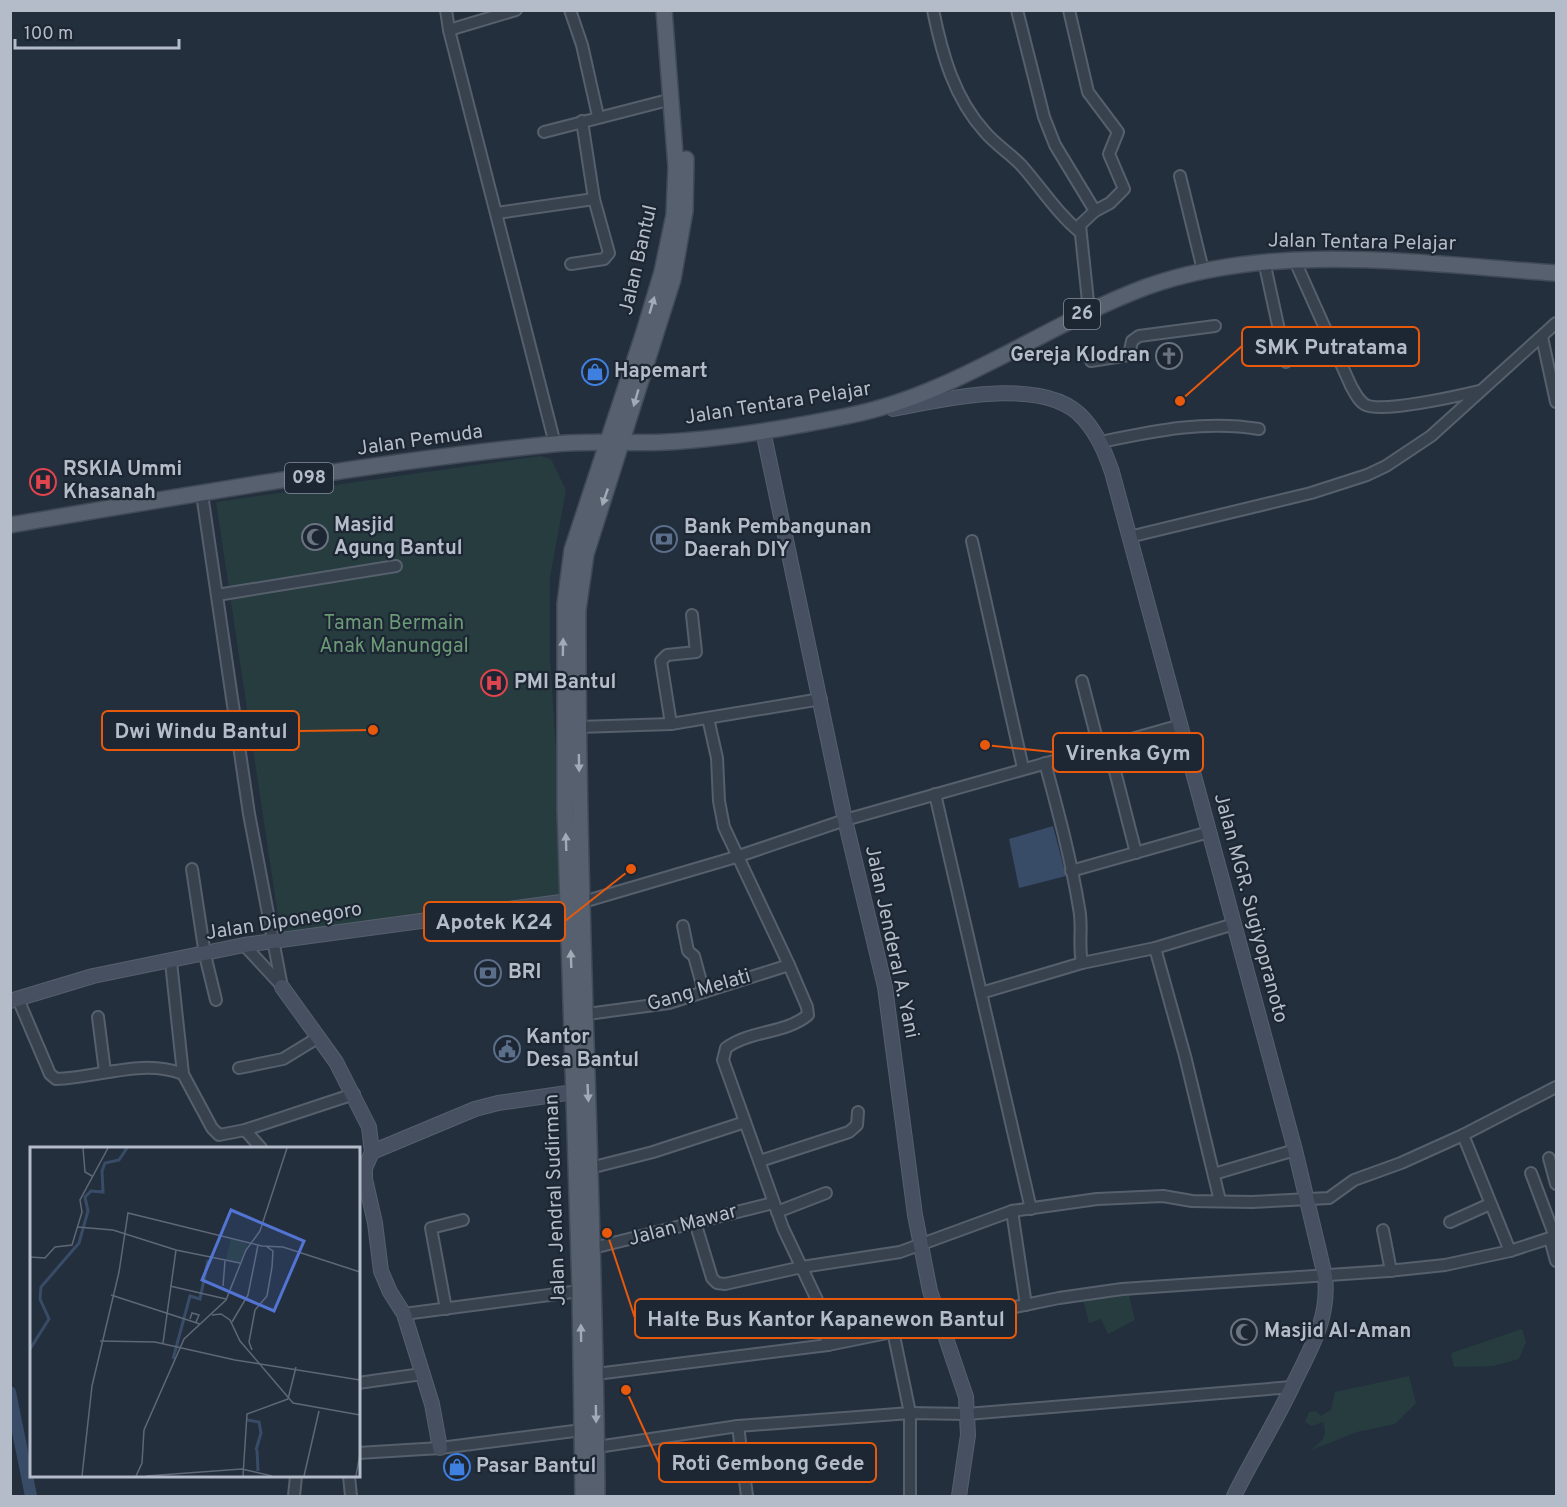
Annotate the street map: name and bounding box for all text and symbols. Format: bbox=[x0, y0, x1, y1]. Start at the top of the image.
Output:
scale bar bbox=[15, 12, 178, 50]
text: 100 m bbox=[24, 23, 73, 46]
street label: Jalan Bantul bbox=[614, 202, 664, 318]
street label: Jalan Tentara Pelajar bbox=[1268, 228, 1457, 258]
one-way arrow bbox=[648, 296, 657, 314]
road number: 26 bbox=[1064, 299, 1100, 329]
callout: SMK Putratama bbox=[1242, 327, 1419, 366]
text: SMK Putratama bbox=[1254, 335, 1408, 362]
church icon: Gereja Klodran bbox=[1154, 341, 1184, 371]
place label: Gereja Klodran bbox=[1010, 343, 1150, 369]
shop icon: Hapemart bbox=[580, 357, 610, 387]
place label: Hapemart bbox=[614, 359, 708, 385]
street label: Jalan Tentara Pelajar bbox=[683, 376, 873, 432]
one-way arrow bbox=[631, 389, 640, 407]
street label: Jalan Pemuda bbox=[355, 419, 485, 463]
place label: RSKIA Ummi Khasanah bbox=[63, 457, 182, 506]
road number: 098 bbox=[285, 463, 333, 493]
hospital icon: RSKIA Ummi Khasanah bbox=[28, 467, 58, 497]
one-way arrow bbox=[600, 488, 609, 506]
place label: Masjid Agung Bantul bbox=[334, 513, 463, 562]
place label: Bank Pembangunan Daerah DIY bbox=[684, 515, 872, 564]
mosque icon: Masjid Agung Bantul bbox=[300, 522, 330, 552]
bank icon: Bank Pembangunan Daerah DIY bbox=[649, 524, 679, 554]
park label: Taman Bermain Anak Manunggal bbox=[319, 611, 469, 660]
one-way arrow bbox=[559, 637, 568, 656]
hospital icon: PMI Bantul bbox=[479, 668, 509, 698]
place label: PMI Bantul bbox=[514, 670, 616, 696]
callout: Dwi Windu Bantul bbox=[102, 711, 299, 750]
text: Dwi Windu Bantul bbox=[114, 719, 288, 746]
callout: Virenka Gym bbox=[1053, 733, 1203, 772]
text: Virenka Gym bbox=[1065, 741, 1191, 768]
one-way arrow bbox=[575, 754, 584, 773]
street label: Jalan MGR. Sugiyopranoto bbox=[1207, 790, 1293, 1026]
one-way arrow bbox=[561, 833, 571, 852]
street label: Jalan Jenderal A. Yani bbox=[858, 843, 924, 1041]
street label: Jalan Diponegoro bbox=[204, 897, 364, 947]
callout: Apotek K24 bbox=[424, 902, 565, 941]
text: Apotek K24 bbox=[435, 910, 553, 937]
one-way arrow bbox=[566, 949, 575, 968]
bank icon: BRI bbox=[473, 958, 503, 988]
place label: BRI bbox=[508, 960, 541, 986]
street label: Gang Melati bbox=[644, 964, 754, 1018]
place label: Kantor Desa Bantul bbox=[526, 1025, 639, 1074]
public building icon: Kantor Desa Bantul bbox=[492, 1034, 522, 1064]
one-way arrow bbox=[584, 1084, 593, 1103]
street label: Jalan Jendral Sudirman bbox=[539, 1094, 573, 1306]
inset map bbox=[30, 1147, 360, 1477]
street label: Jalan Mawar bbox=[626, 1199, 741, 1253]
callout: Halte Bus Kantor Kapanewon Bantul bbox=[635, 1299, 1016, 1338]
text: Halte Bus Kantor Kapanewon Bantul bbox=[647, 1307, 1005, 1334]
mosque icon: Masjid Al-Aman bbox=[1229, 1317, 1259, 1347]
place label: Masjid Al-Aman bbox=[1264, 1319, 1411, 1345]
one-way arrow bbox=[576, 1324, 586, 1343]
one-way arrow bbox=[592, 1405, 601, 1424]
callout: Roti Gembong Gede bbox=[659, 1443, 876, 1482]
text: Roti Gembong Gede bbox=[671, 1451, 865, 1478]
shop icon: Pasar Bantul bbox=[442, 1452, 472, 1482]
place label: Pasar Bantul bbox=[476, 1454, 596, 1480]

